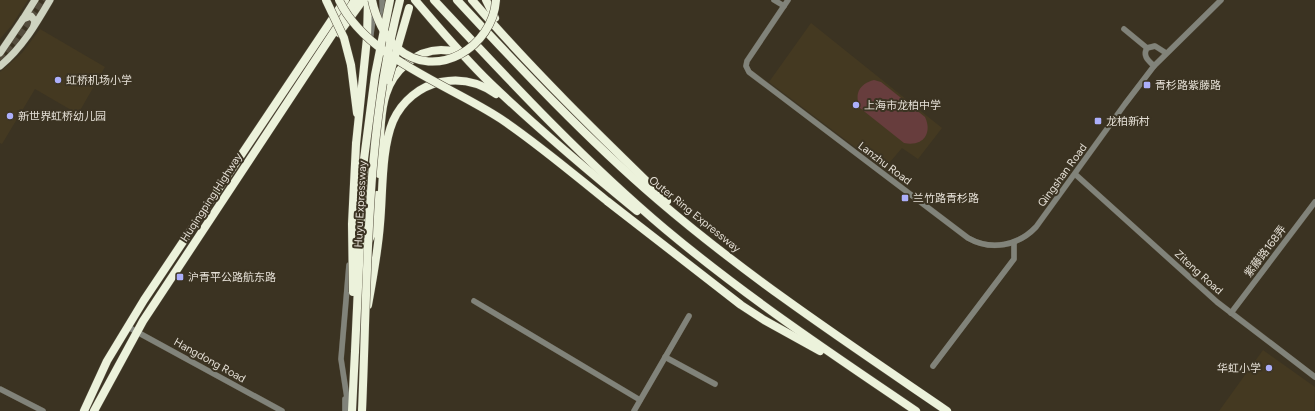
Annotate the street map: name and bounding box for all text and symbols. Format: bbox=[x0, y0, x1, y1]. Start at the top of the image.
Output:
place label: 虹桥机场小学 bbox=[66, 74, 132, 87]
marker: 虹桥机场小学 bbox=[53, 75, 63, 85]
place label: 青杉路紫藤路 bbox=[1155, 79, 1221, 92]
marker: 青杉路紫藤路 bbox=[1142, 80, 1152, 90]
place label: 上海市龙柏中学 bbox=[864, 99, 941, 112]
marker: 上海市龙柏中学 bbox=[851, 100, 861, 110]
place label: 新世界虹桥幼儿园 bbox=[18, 110, 106, 123]
marker: 新世界虹桥幼儿园 bbox=[5, 111, 15, 121]
place label: 龙柏新村 bbox=[1106, 115, 1150, 128]
marker: 龙柏新村 bbox=[1093, 116, 1103, 126]
street label: Lanzhu Road bbox=[856, 139, 914, 188]
street label: Qingshan Road bbox=[1035, 141, 1090, 209]
street label: Huqingping Highway bbox=[178, 150, 245, 244]
street label: Huyu Expressway bbox=[352, 160, 369, 248]
street label: Outer Ring Expressway bbox=[646, 173, 743, 255]
place label: 兰竹路青杉路 bbox=[913, 192, 979, 205]
marker: 兰竹路青杉路 bbox=[900, 193, 910, 203]
street label: 紫藤路168弄 bbox=[1242, 223, 1289, 280]
street label: Ziteng Road bbox=[1172, 247, 1225, 297]
place label: 沪青平公路航东路 bbox=[188, 271, 276, 284]
marker: 沪青平公路航东路 bbox=[175, 272, 185, 282]
street label: Hangdong Road bbox=[172, 335, 248, 385]
place label: 华虹小学 bbox=[1217, 362, 1261, 375]
marker: 华虹小学 bbox=[1264, 363, 1274, 373]

